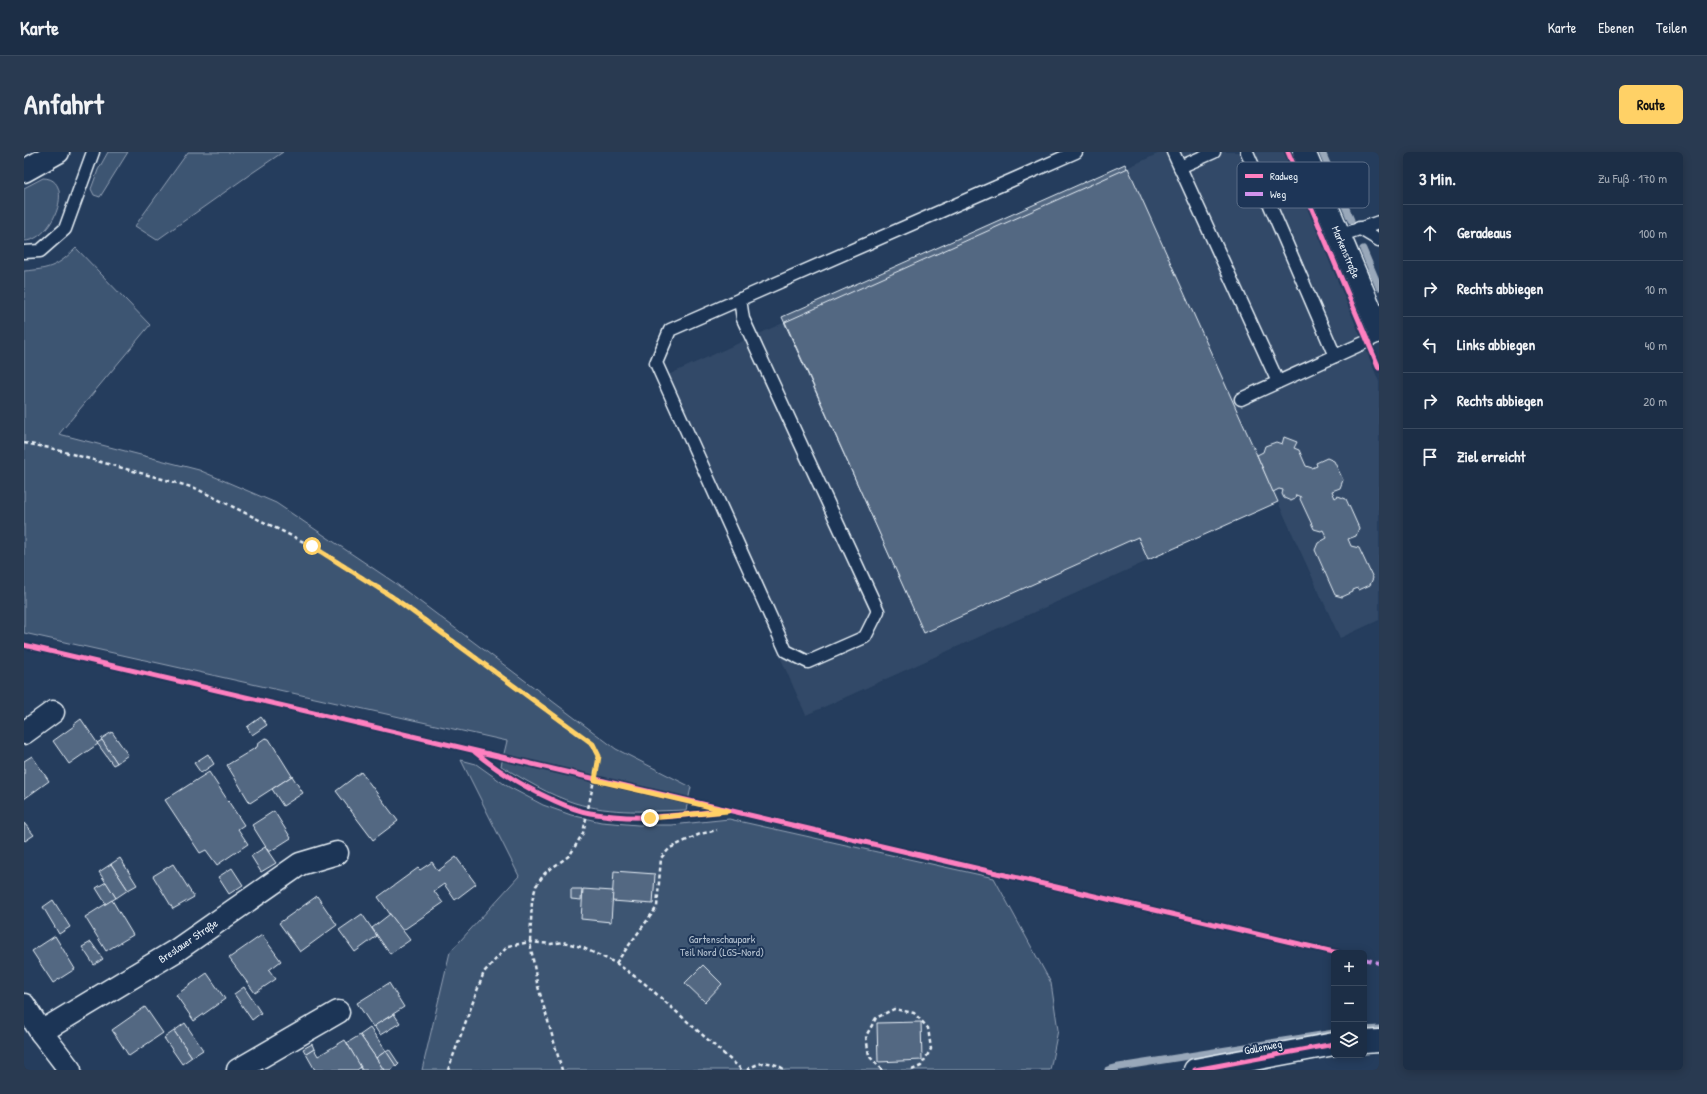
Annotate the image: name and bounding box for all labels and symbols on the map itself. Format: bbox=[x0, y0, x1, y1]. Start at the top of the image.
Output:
legend bbox=[1237, 162, 1369, 208]
text: Radweg bbox=[1270, 169, 1298, 183]
text: Weg bbox=[1270, 187, 1286, 201]
street label: Markenstraße bbox=[1329, 224, 1364, 281]
route start bbox=[303, 537, 321, 555]
route end bbox=[641, 809, 659, 827]
street label: Breslauer Straße bbox=[156, 916, 221, 966]
park label: Gartenschaupark Teil Nord (LGS-Nord) bbox=[680, 932, 764, 959]
street label: Gallenweg bbox=[1243, 1036, 1283, 1058]

